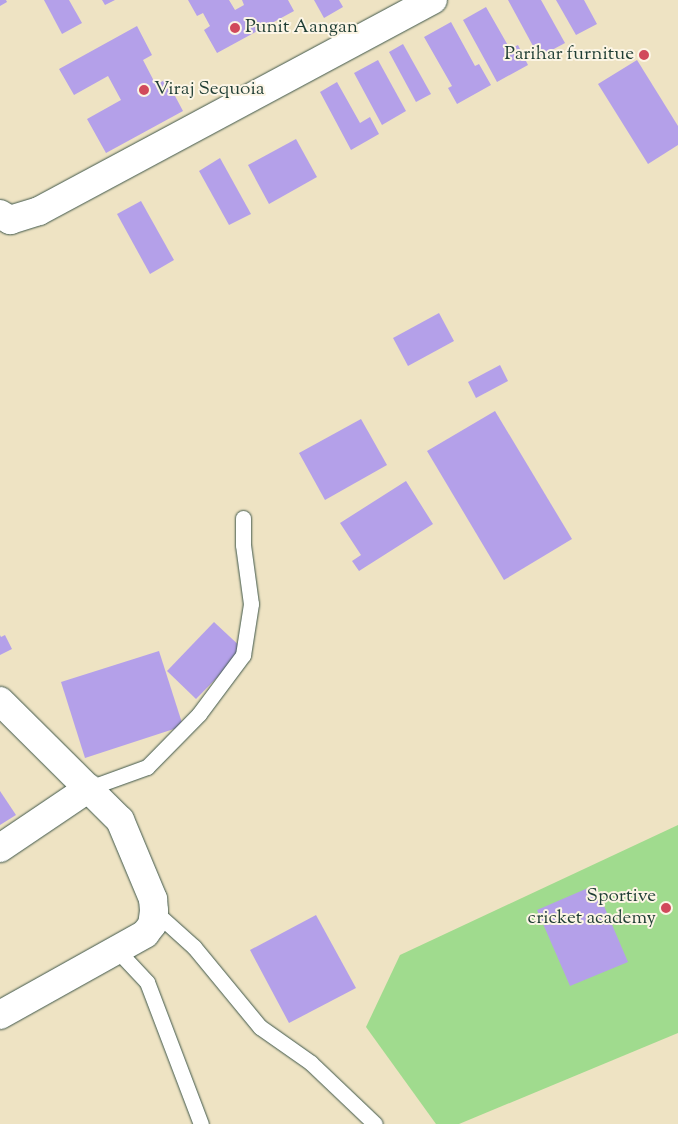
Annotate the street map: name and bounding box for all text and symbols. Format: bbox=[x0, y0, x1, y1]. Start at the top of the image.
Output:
place label: Punit Aangan bbox=[245, 17, 358, 39]
marker: Punit Aangan bbox=[229, 22, 241, 34]
place label: Parihar furnitue bbox=[504, 44, 634, 66]
marker: Parihar furnitue bbox=[638, 49, 650, 61]
place label: Viraj Sequoia bbox=[154, 79, 265, 101]
marker: Viraj Sequoia bbox=[138, 84, 150, 96]
place label: Sportive cricket academy bbox=[528, 886, 656, 930]
marker: Sportive cricket academy bbox=[660, 902, 672, 914]

